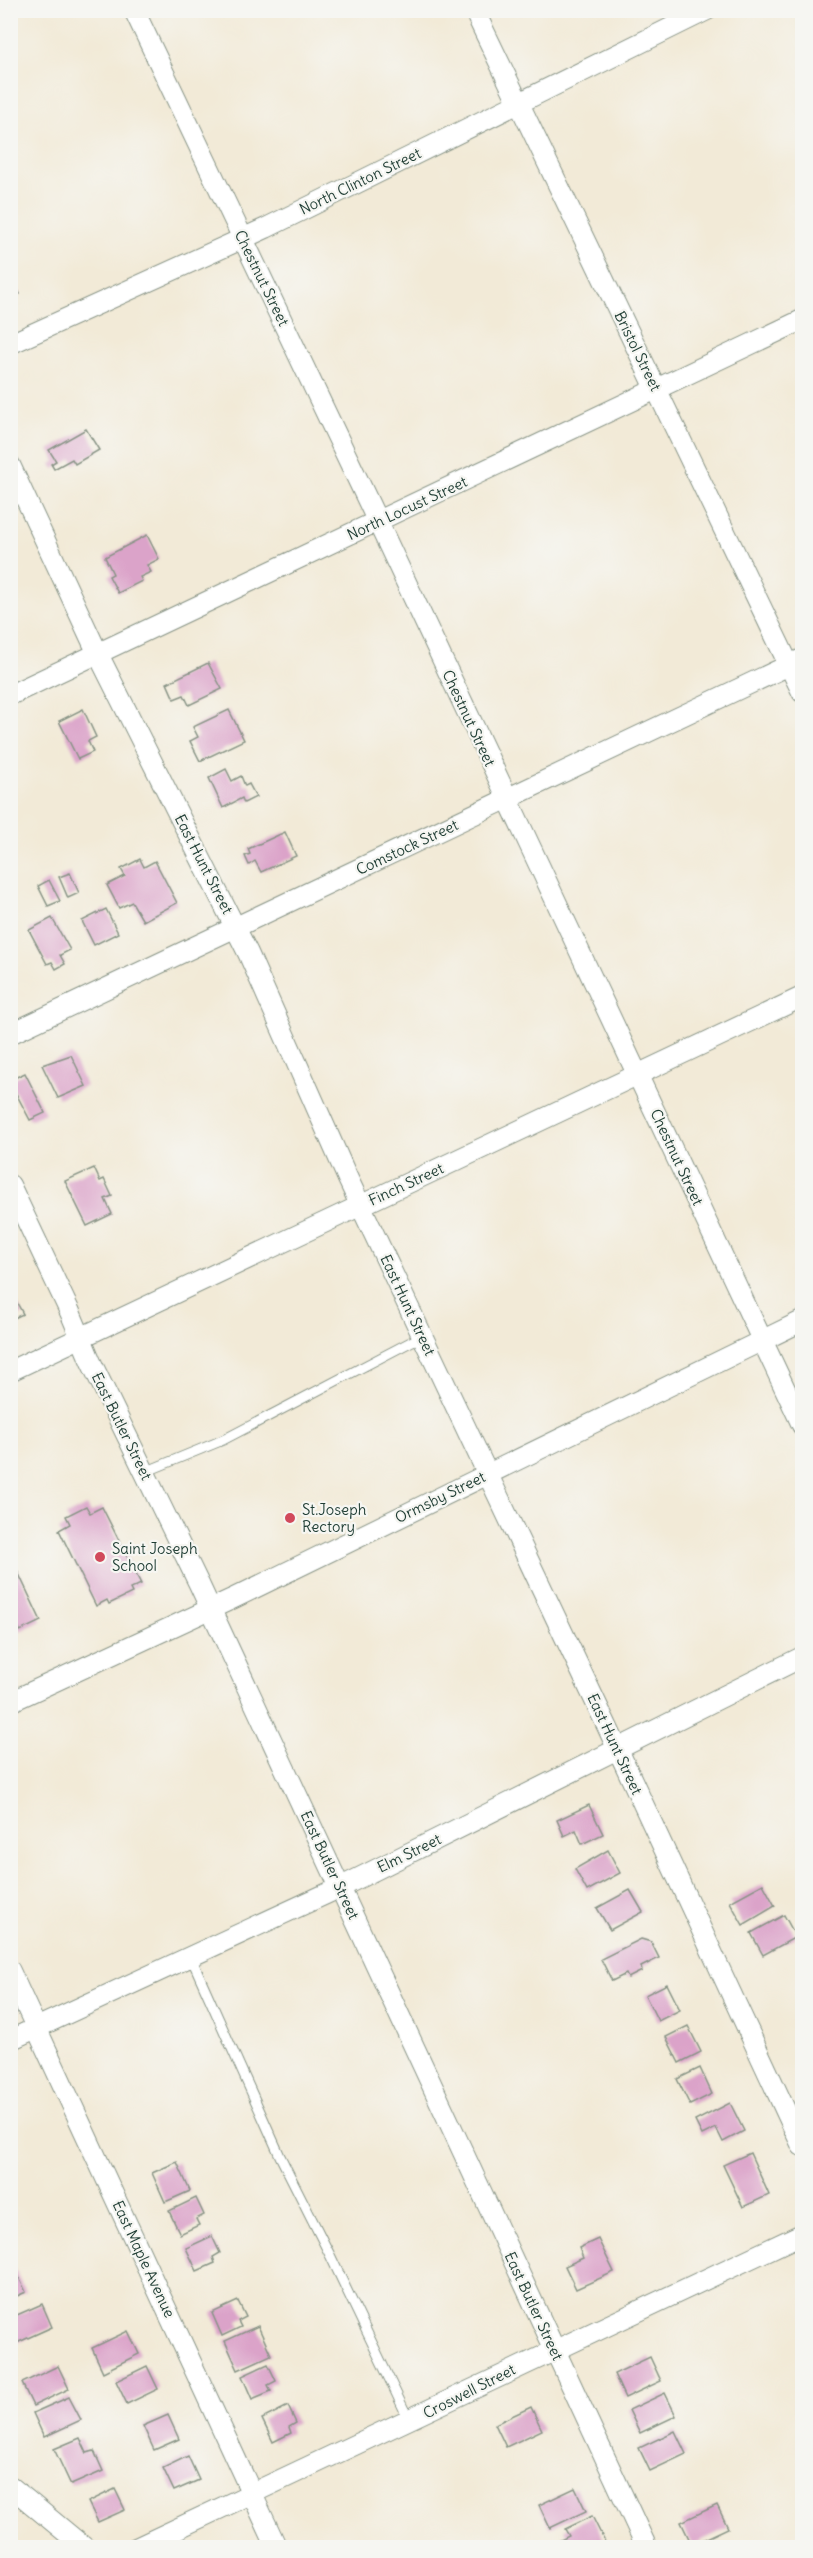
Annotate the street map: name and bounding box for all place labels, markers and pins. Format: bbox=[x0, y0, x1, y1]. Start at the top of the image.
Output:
place label: St.Joseph Rectory bbox=[302, 1500, 367, 1536]
marker: St.Joseph Rectory bbox=[283, 1511, 297, 1525]
place label: Saint Joseph School bbox=[112, 1539, 198, 1575]
marker: Saint Joseph School bbox=[93, 1550, 107, 1564]

